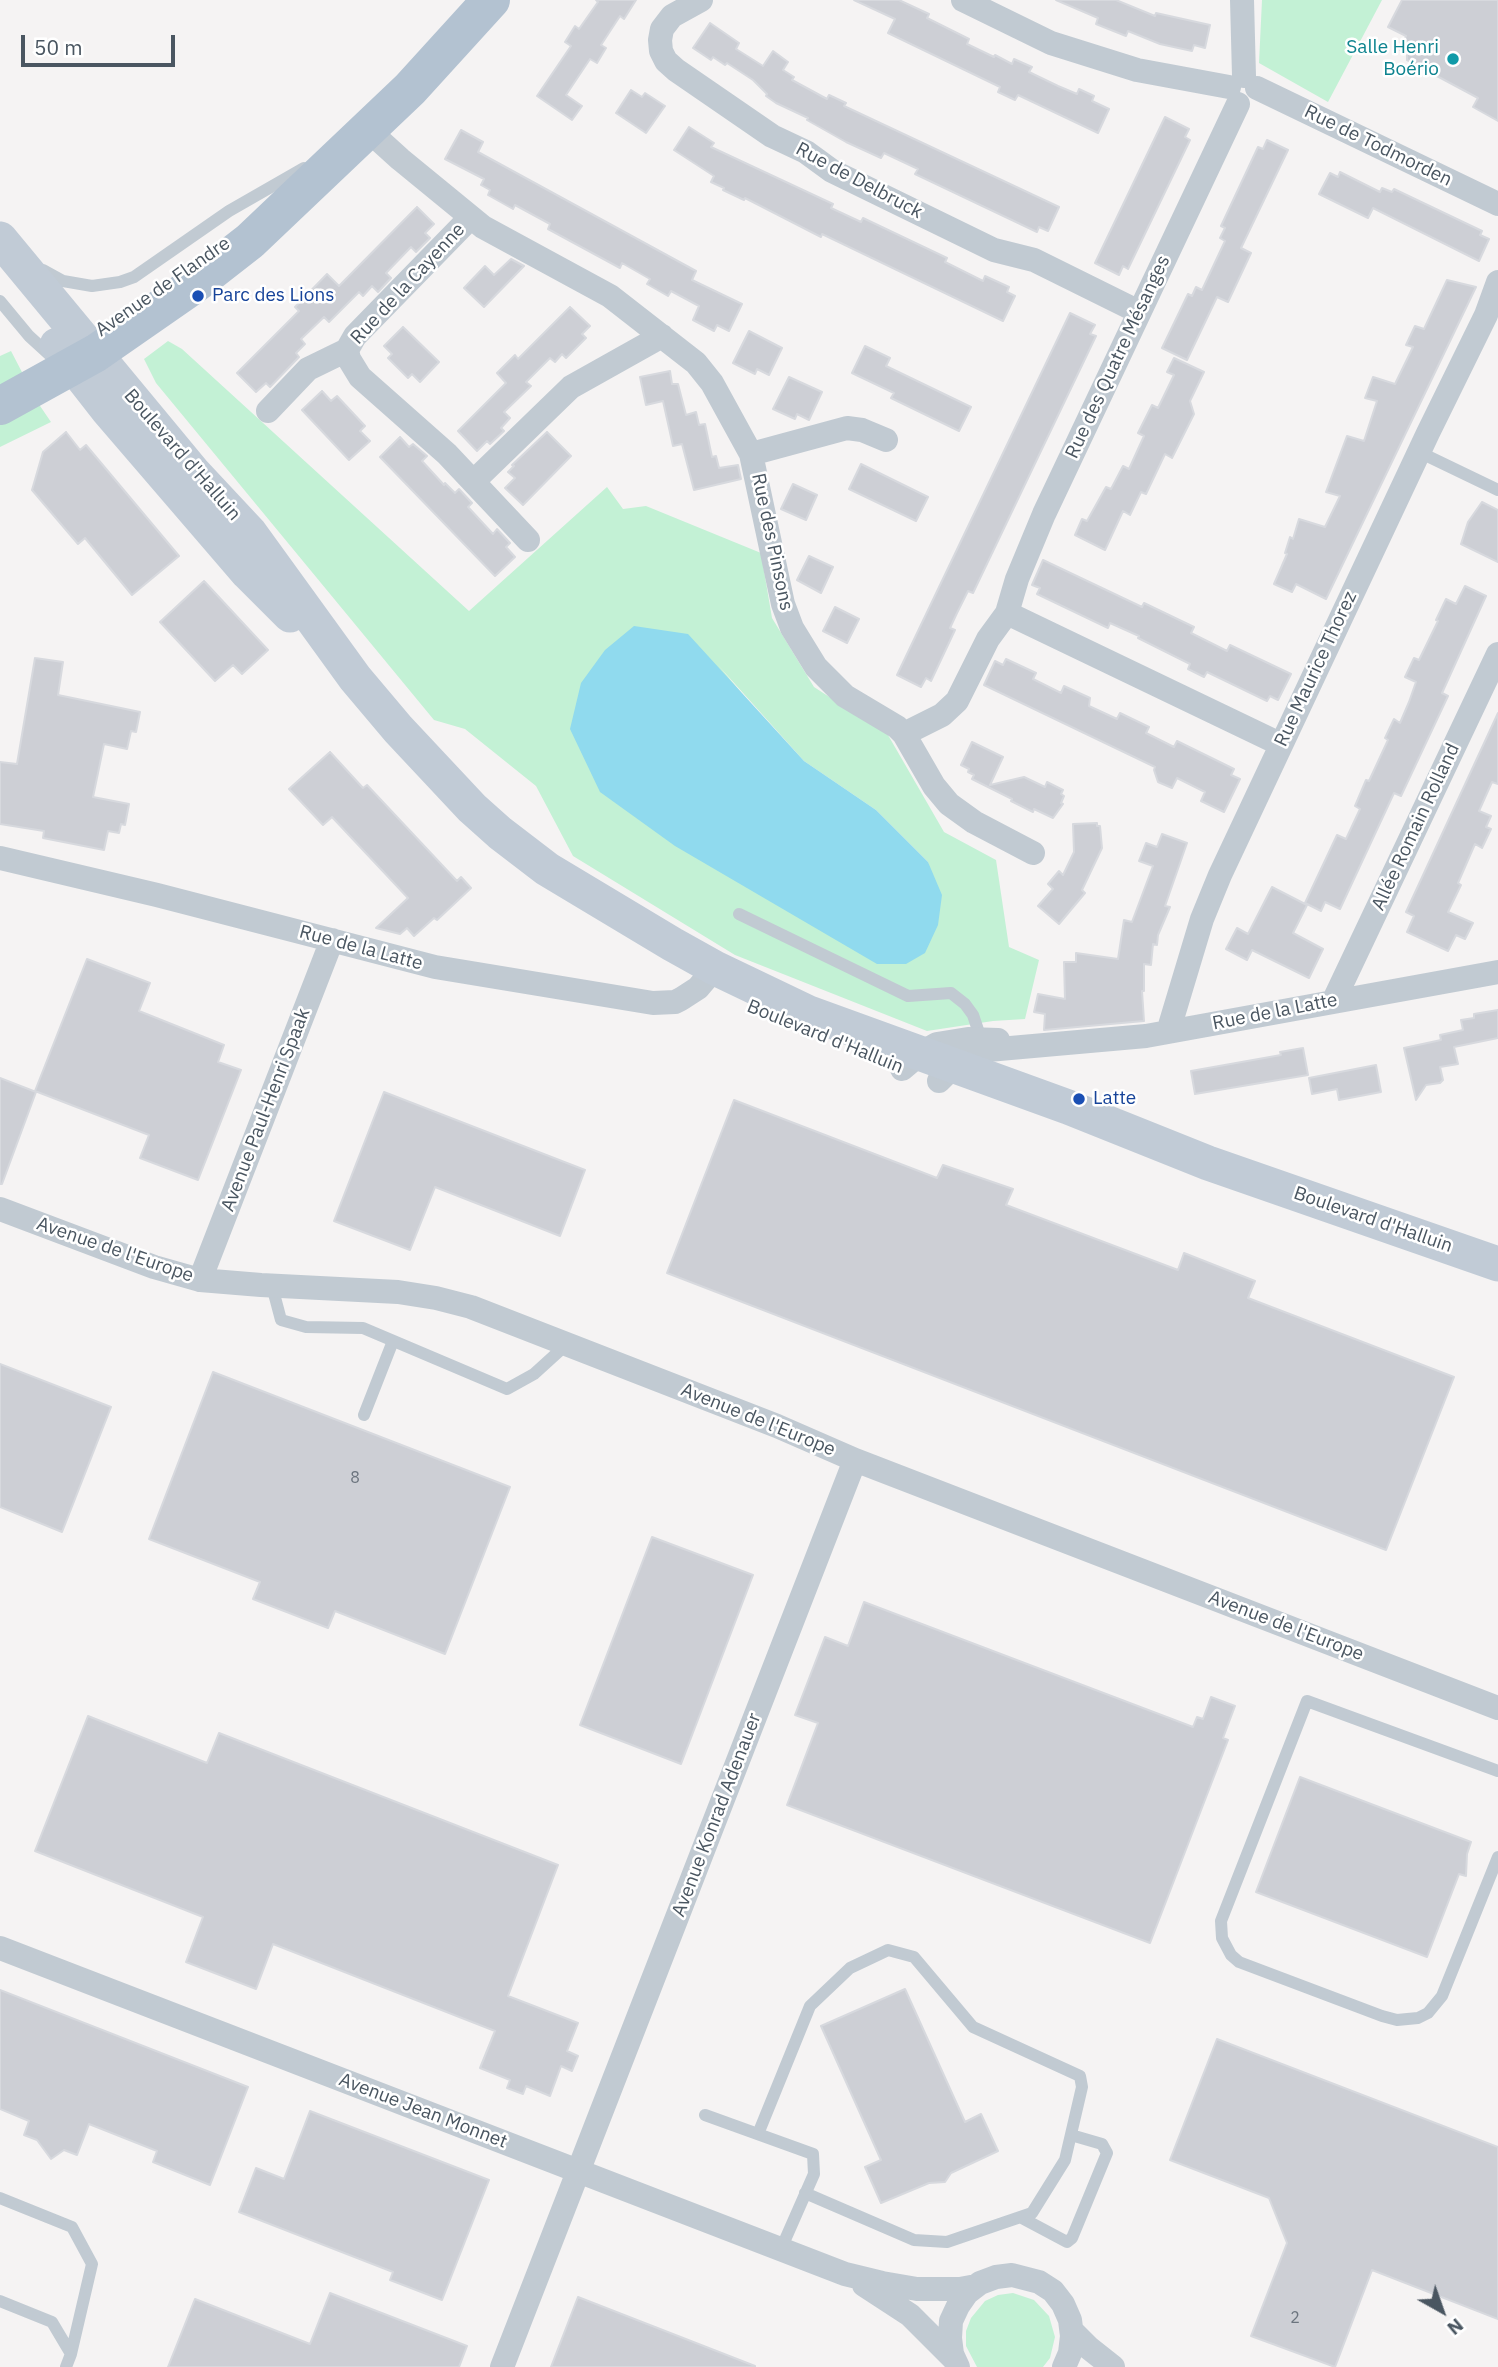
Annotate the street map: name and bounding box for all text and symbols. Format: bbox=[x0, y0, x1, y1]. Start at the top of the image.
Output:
scale bar bbox=[24, 21, 178, 65]
text: 50 m bbox=[34, 33, 83, 61]
place label: Salle Henri Boério bbox=[1346, 37, 1439, 81]
marker: Salle Henri Boério bbox=[1445, 51, 1461, 67]
street label: Rue de Todmorden bbox=[1300, 100, 1456, 192]
street label: Rue de Delbruck bbox=[792, 138, 926, 224]
street label: Rue de la Cayenne bbox=[346, 219, 470, 349]
street label: Avenue de Flandre bbox=[91, 232, 235, 342]
street label: Rue des Quatre Mésanges bbox=[1061, 252, 1175, 462]
place label: Parc des Lions bbox=[212, 285, 335, 307]
marker: Parc des Lions bbox=[190, 288, 206, 304]
street label: Boulevard d'Halluin bbox=[119, 385, 245, 525]
street label: Rue des Pinsons bbox=[746, 471, 798, 613]
street label: Rue Maurice Thorez bbox=[1270, 588, 1362, 750]
street label: Allée Romain Rolland bbox=[1367, 740, 1465, 914]
street label: Rue de la Latte bbox=[297, 921, 425, 975]
street label: Rue de la Latte bbox=[1211, 989, 1339, 1035]
street label: Boulevard d'Halluin bbox=[743, 995, 907, 1079]
street label: Avenue Paul-Henri Spaak bbox=[217, 1005, 315, 1215]
place label: Latte bbox=[1093, 1088, 1136, 1110]
marker: Latte bbox=[1071, 1091, 1087, 1107]
street label: Boulevard d'Halluin bbox=[1290, 1182, 1456, 1258]
street label: Avenue de l'Europe bbox=[34, 1212, 196, 1288]
street label: Avenue de l'Europe bbox=[677, 1379, 839, 1461]
house number: 8 bbox=[350, 1468, 360, 1488]
street label: Avenue de l'Europe bbox=[1205, 1586, 1367, 1666]
street label: Avenue Konrad Adenauer bbox=[668, 1710, 766, 1920]
street label: Avenue Jean Monnet bbox=[336, 2068, 510, 2154]
north arrow bbox=[1407, 2276, 1477, 2346]
house number: 2 bbox=[1290, 2308, 1300, 2328]
text: N bbox=[1443, 2313, 1468, 2341]

